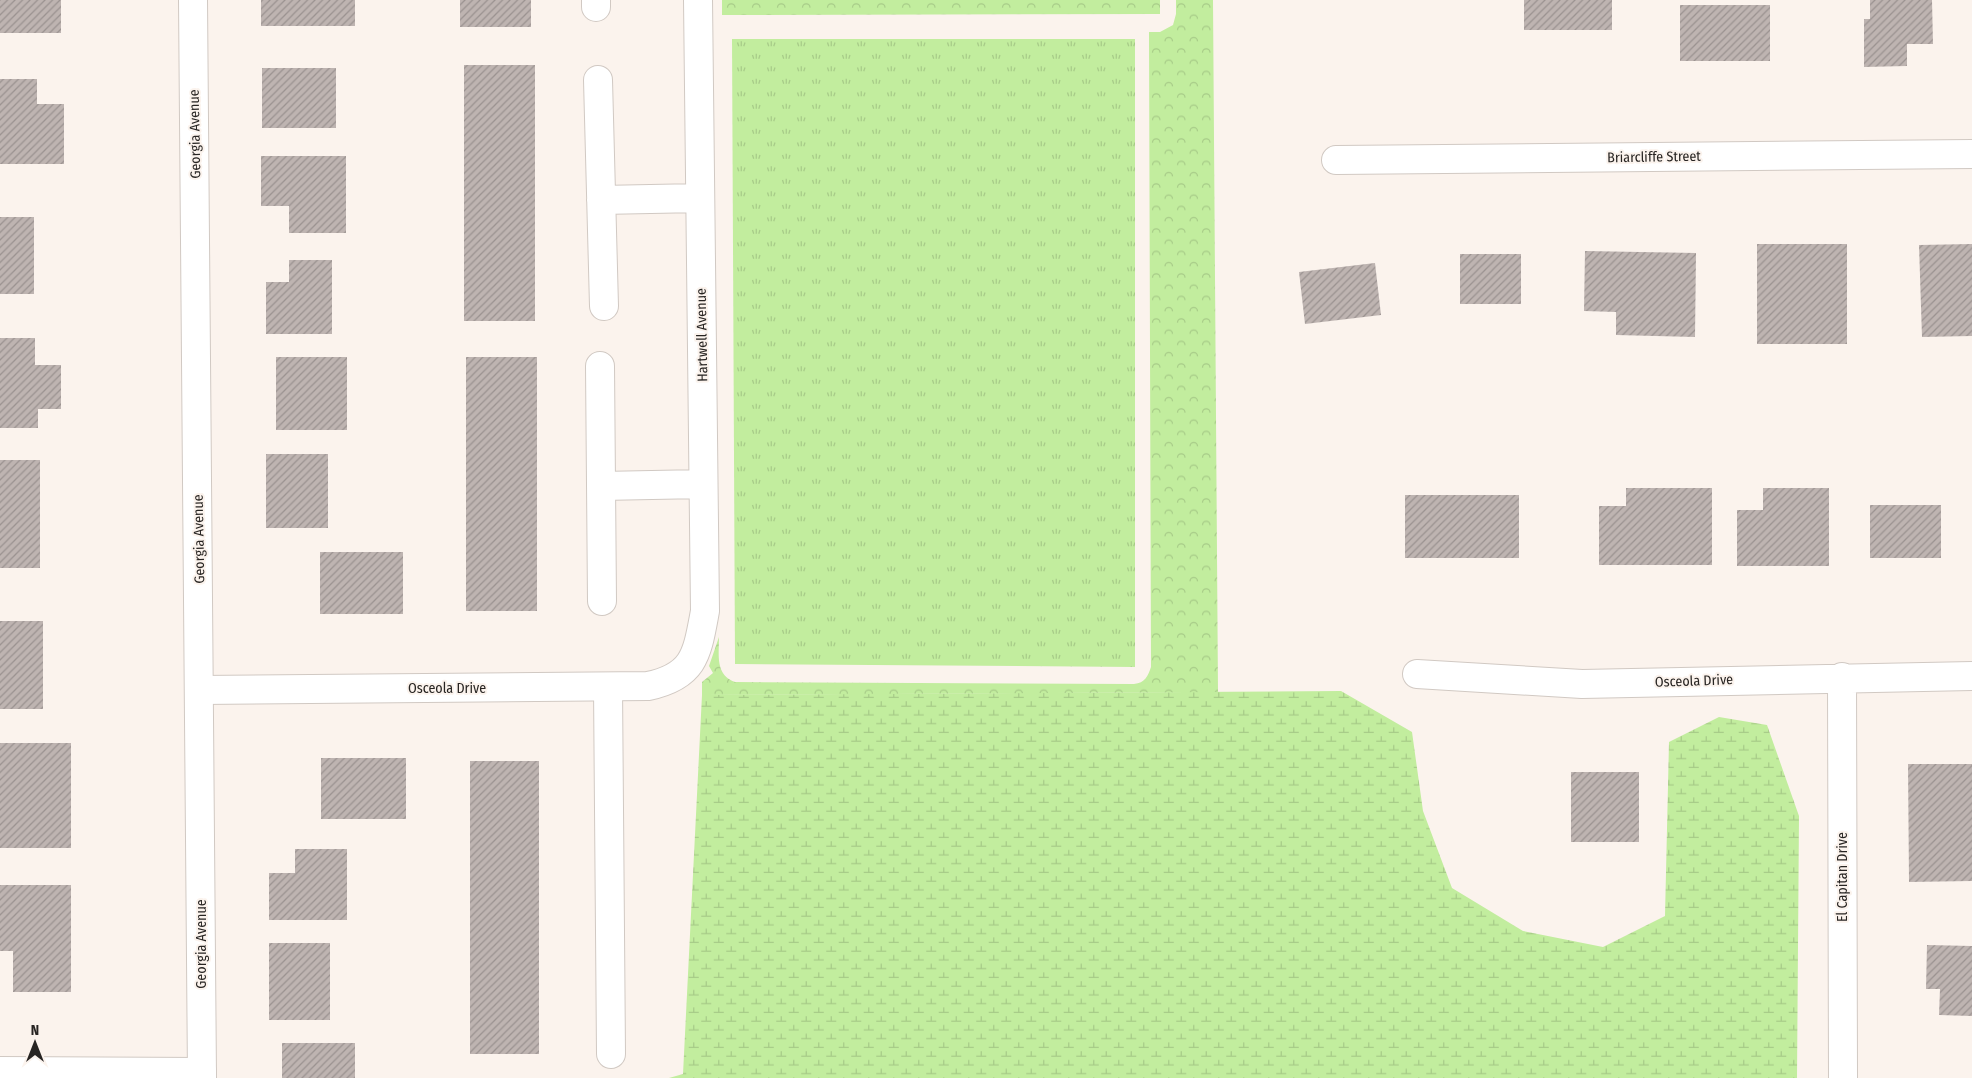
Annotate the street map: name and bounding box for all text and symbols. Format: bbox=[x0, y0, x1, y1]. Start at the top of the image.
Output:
street label: Georgia Avenue bbox=[186, 89, 204, 179]
street label: Briarcliffe Street bbox=[1607, 148, 1701, 166]
street label: Hartwell Avenue bbox=[693, 288, 711, 382]
street label: Georgia Avenue bbox=[190, 494, 208, 584]
street label: Osceola Drive bbox=[1655, 671, 1733, 691]
street label: Osceola Drive bbox=[408, 680, 486, 697]
street label: El Capitan Drive bbox=[1834, 832, 1851, 922]
street label: Georgia Avenue bbox=[193, 899, 210, 989]
north arrow bbox=[10, 1018, 60, 1068]
text: N bbox=[31, 1022, 39, 1039]

